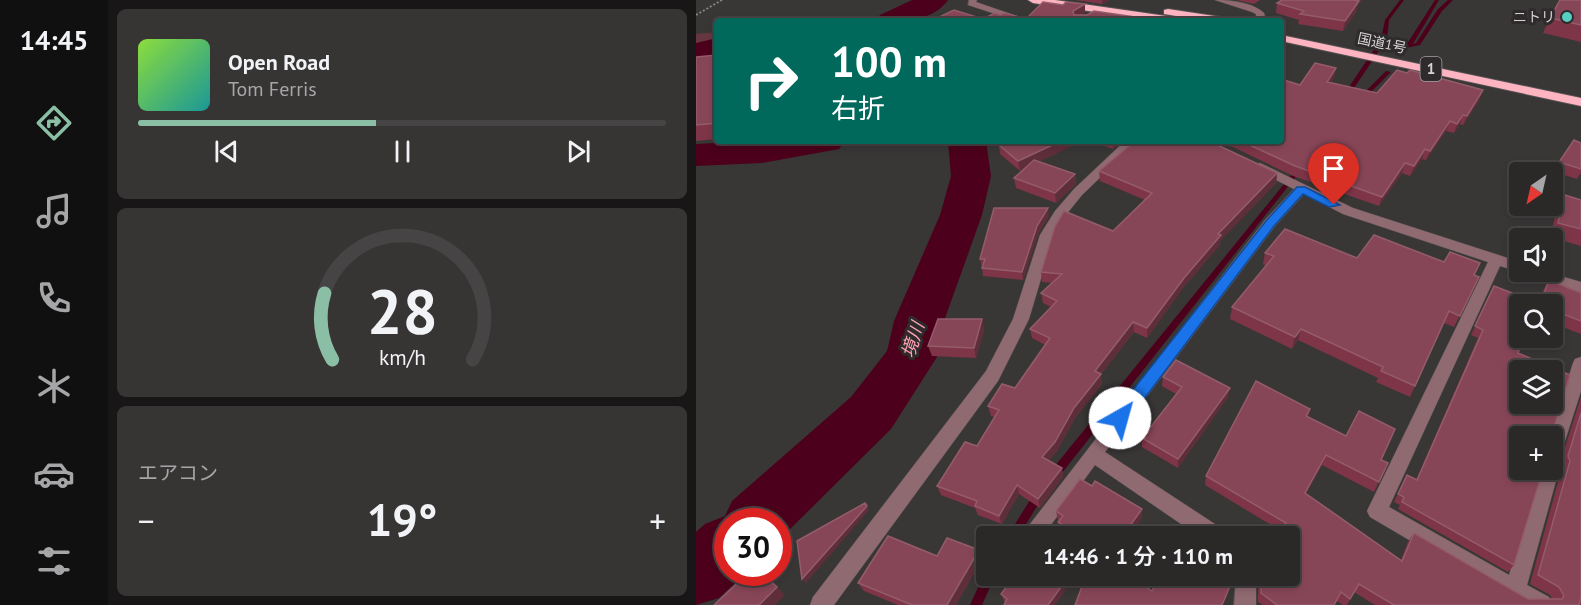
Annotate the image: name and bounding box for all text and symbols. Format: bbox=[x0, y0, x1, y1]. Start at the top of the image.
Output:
place label: ニトリ bbox=[1513, 8, 1555, 26]
marker: ニトリ bbox=[1560, 10, 1574, 24]
text: 14:45 bbox=[20, 23, 88, 57]
street label: 国道1号 bbox=[1356, 29, 1408, 57]
text: 100 m bbox=[831, 34, 947, 89]
icon: right bbox=[732, 42, 810, 120]
text: Open Road bbox=[228, 48, 330, 76]
road number: 1 bbox=[1420, 57, 1442, 81]
text: Tom Ferris bbox=[228, 76, 317, 102]
text: 右折 bbox=[831, 91, 885, 125]
icon: directions bbox=[33, 102, 75, 144]
icon: previous bbox=[210, 135, 243, 168]
icon: pause bbox=[386, 135, 419, 168]
icon: next bbox=[562, 135, 595, 168]
pin bbox=[1308, 143, 1359, 205]
icon: arrive bbox=[1317, 152, 1350, 185]
north arrow bbox=[1509, 162, 1563, 216]
map controls bbox=[1509, 162, 1563, 480]
icon: music bbox=[33, 190, 75, 232]
button: sound bbox=[1509, 228, 1563, 282]
text: 28 bbox=[367, 270, 437, 351]
icon: phone bbox=[33, 277, 75, 319]
button: search bbox=[1509, 294, 1563, 348]
water label: 境川 bbox=[896, 317, 930, 361]
text: km/h bbox=[378, 343, 425, 371]
button: layers bbox=[1509, 360, 1563, 414]
icon: climate bbox=[33, 365, 75, 407]
position arrow bbox=[1088, 386, 1152, 450]
button: + bbox=[1509, 426, 1563, 480]
icon: car bbox=[33, 453, 75, 495]
text: エアコン bbox=[138, 460, 218, 486]
text: 19° bbox=[367, 490, 437, 548]
text: − bbox=[138, 499, 155, 542]
text: + bbox=[649, 499, 666, 542]
speed limit sign: 30 bbox=[714, 508, 792, 586]
icon: filters bbox=[33, 540, 75, 582]
text: 14:46 · 1 分 · 110 m bbox=[1043, 542, 1233, 570]

